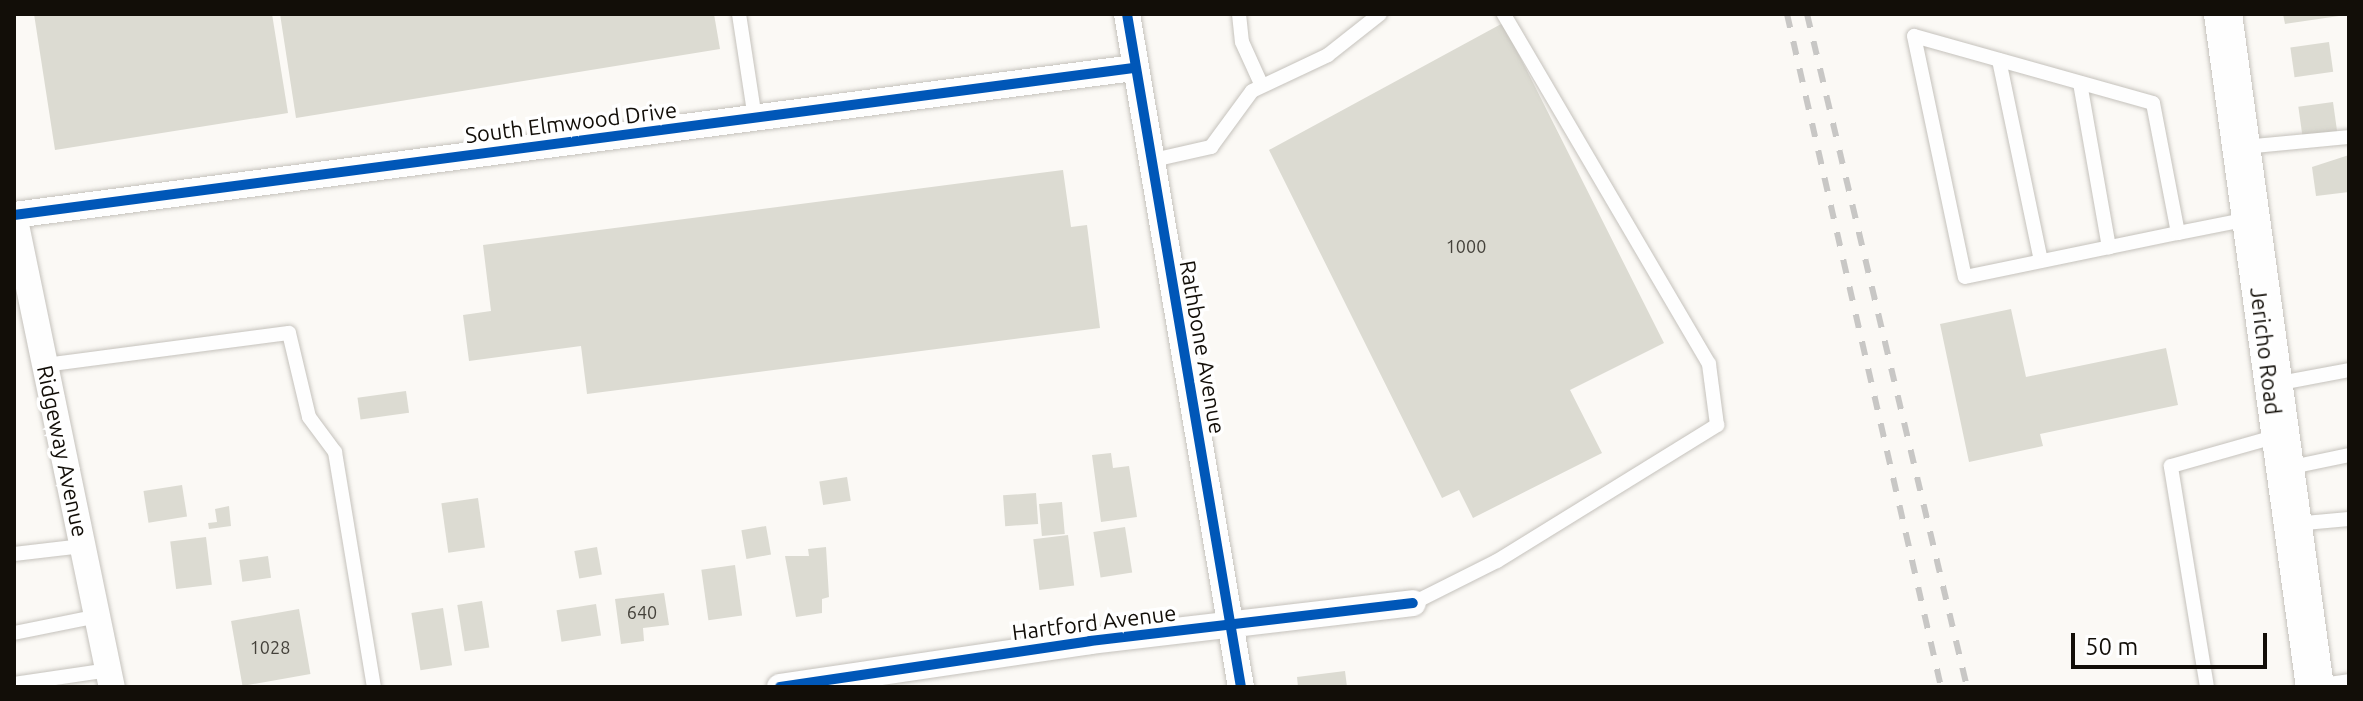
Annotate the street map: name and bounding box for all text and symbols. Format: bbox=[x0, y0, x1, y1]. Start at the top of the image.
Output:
street label: South Elmwood Drive bbox=[464, 96, 678, 148]
house number: 1000 bbox=[1446, 235, 1486, 257]
street label: Rathbone Avenue bbox=[1175, 258, 1231, 436]
street label: Jericho Road bbox=[2245, 286, 2287, 416]
street label: Ridgeway Avenue bbox=[32, 363, 94, 539]
street label: Hartford Avenue bbox=[1010, 599, 1178, 645]
house number: 640 bbox=[627, 601, 657, 623]
scale bar bbox=[2075, 617, 2271, 667]
text: 50 m bbox=[2085, 633, 2138, 660]
house number: 1028 bbox=[250, 636, 290, 658]

